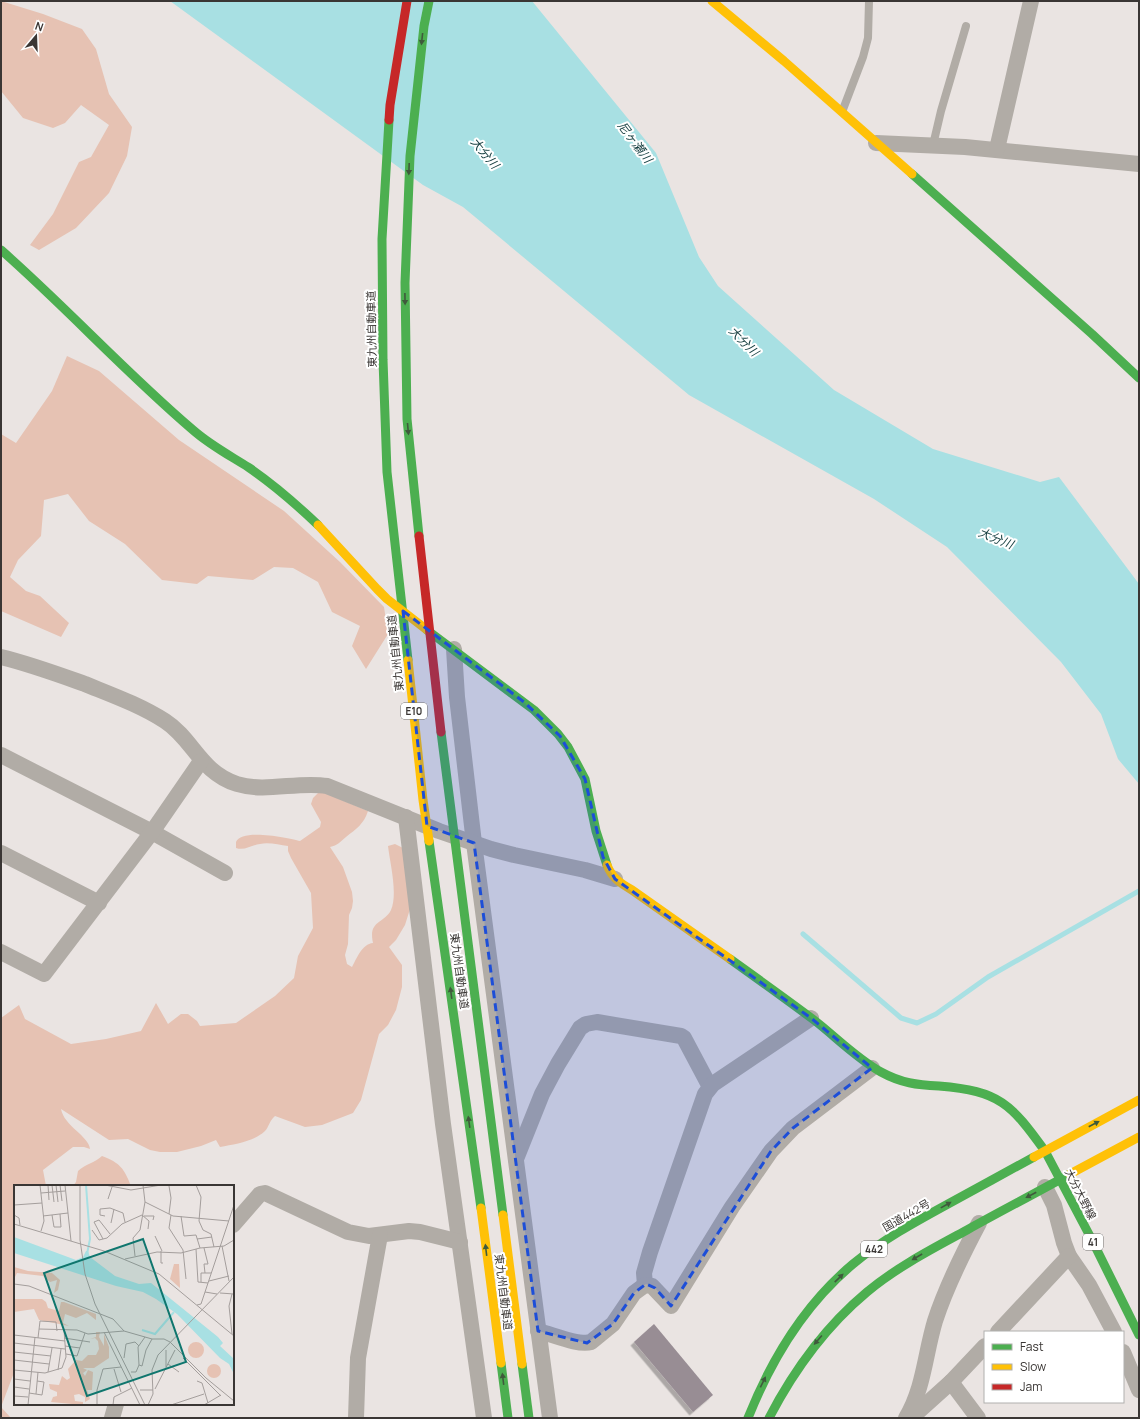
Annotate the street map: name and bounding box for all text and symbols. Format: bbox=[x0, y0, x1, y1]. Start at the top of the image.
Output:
north arrow bbox=[16, 16, 56, 56]
text: N bbox=[33, 18, 46, 34]
one-way arrow bbox=[419, 33, 426, 45]
water label: 尼ヶ瀬川 bbox=[614, 118, 657, 168]
water label: 大分川 bbox=[467, 134, 504, 174]
one-way arrow bbox=[406, 163, 413, 175]
street label: 東九州自動車道 bbox=[363, 290, 379, 368]
one-way arrow bbox=[402, 293, 408, 306]
water label: 大分川 bbox=[725, 322, 764, 361]
one-way arrow bbox=[405, 423, 411, 435]
water label: 大分川 bbox=[976, 523, 1018, 553]
street label: 東九州自動車道 bbox=[384, 614, 406, 692]
road number: E10 bbox=[401, 703, 427, 719]
street label: 東九州自動車道 bbox=[447, 932, 473, 1010]
one-way arrow bbox=[448, 987, 454, 999]
one-way arrow bbox=[466, 1116, 472, 1128]
one-way arrow bbox=[1089, 1121, 1100, 1127]
street label: 大分大野線 bbox=[1062, 1166, 1100, 1222]
inset map bbox=[14, 1185, 234, 1405]
one-way arrow bbox=[1025, 1192, 1037, 1198]
street label: 国道442号 bbox=[880, 1195, 932, 1235]
one-way arrow bbox=[941, 1202, 952, 1209]
road number: 41 bbox=[1083, 1234, 1103, 1250]
road number: 442 bbox=[861, 1241, 887, 1257]
one-way arrow bbox=[483, 1244, 489, 1256]
street label: 東九州自動車道 bbox=[492, 1253, 516, 1331]
one-way arrow bbox=[911, 1254, 923, 1261]
one-way arrow bbox=[834, 1273, 844, 1282]
legend bbox=[984, 1331, 1124, 1403]
one-way arrow bbox=[814, 1335, 823, 1346]
text: Fast bbox=[1020, 1338, 1044, 1355]
text: Slow bbox=[1020, 1358, 1046, 1375]
one-way arrow bbox=[500, 1373, 506, 1385]
one-way arrow bbox=[760, 1376, 766, 1388]
text: Jam bbox=[1020, 1378, 1042, 1395]

